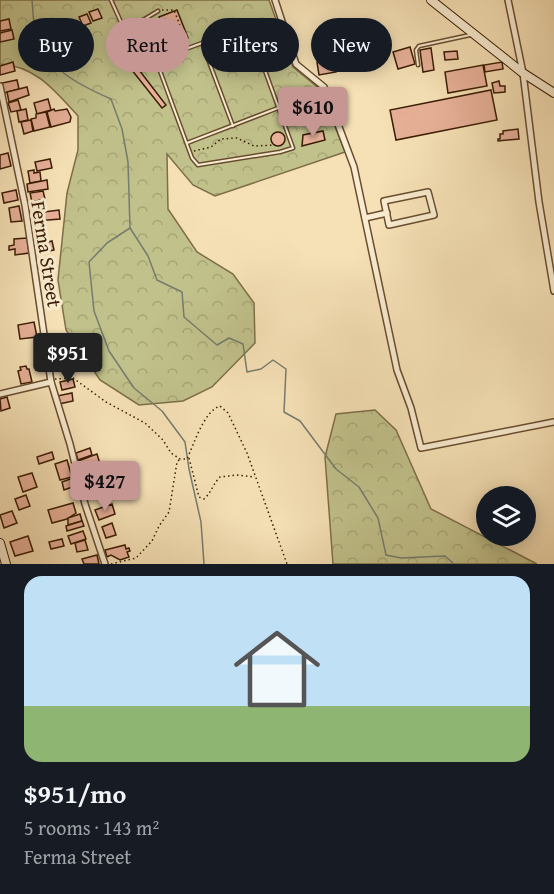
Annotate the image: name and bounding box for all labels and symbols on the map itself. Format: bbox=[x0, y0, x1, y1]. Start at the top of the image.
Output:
pin: $610 bbox=[277, 87, 349, 138]
street label: Ferma Street bbox=[24, 199, 70, 309]
pin: $951 bbox=[32, 333, 104, 384]
pin: $427 bbox=[69, 461, 141, 512]

